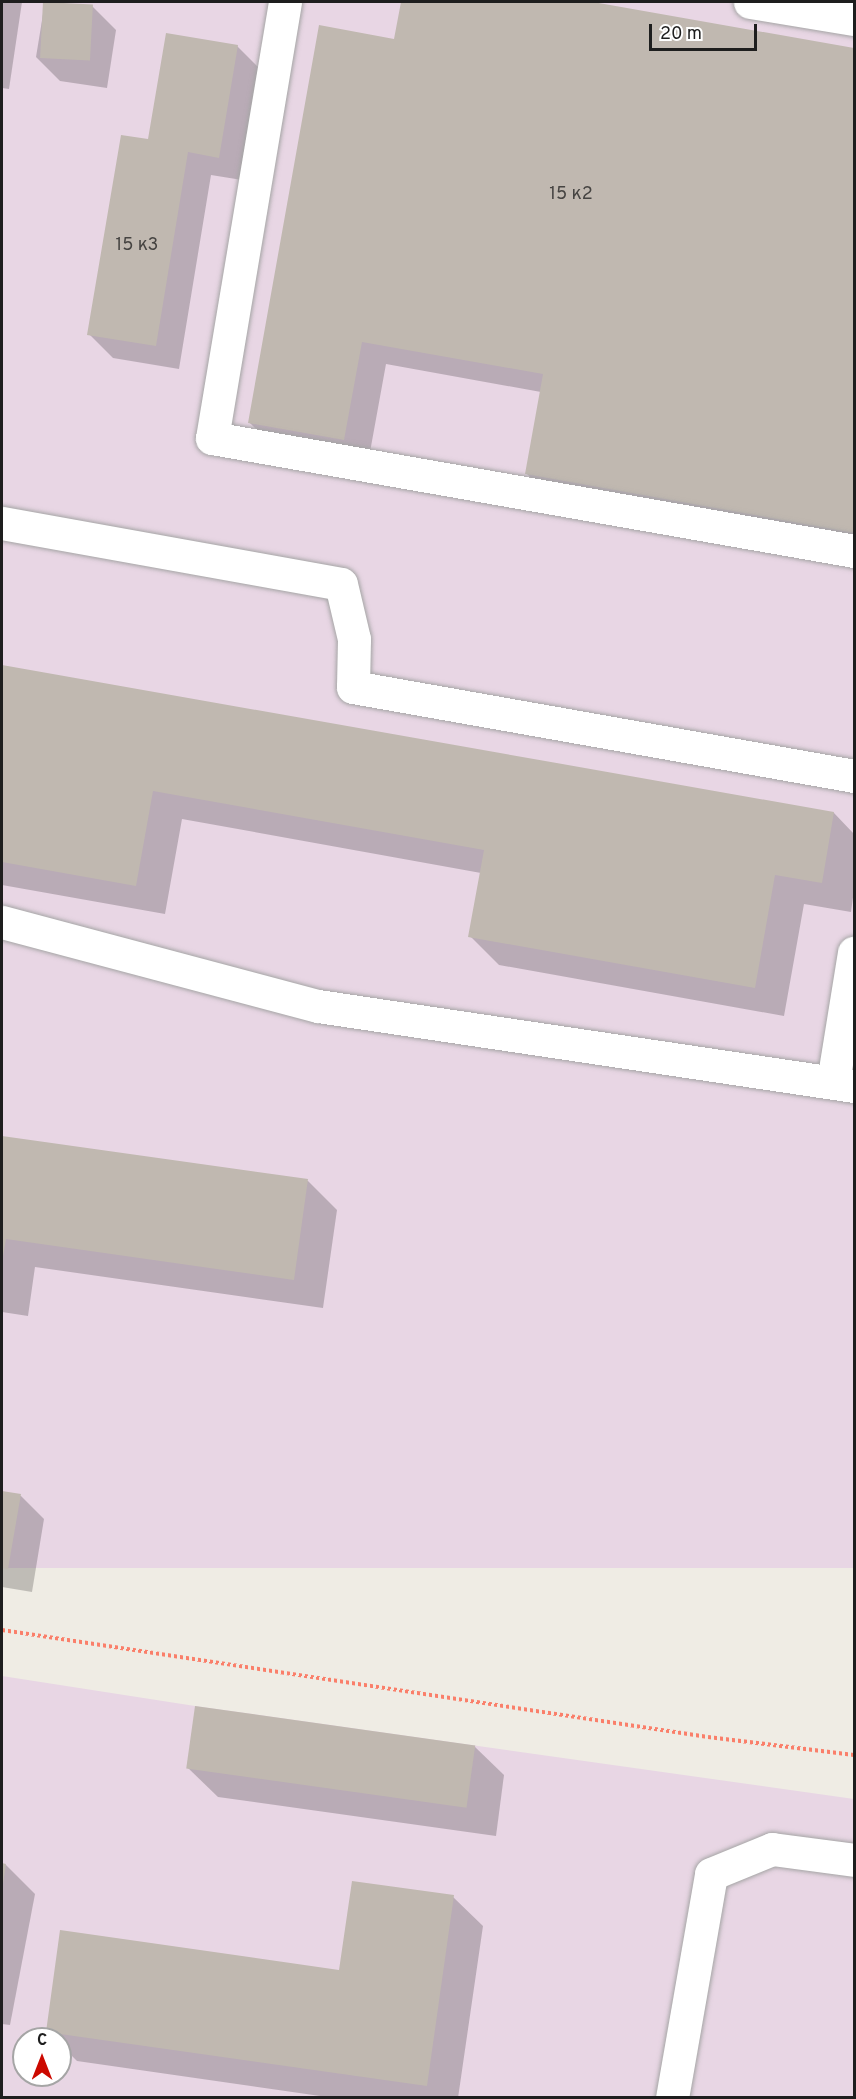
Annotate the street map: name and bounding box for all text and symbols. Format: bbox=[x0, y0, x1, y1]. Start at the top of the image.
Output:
scale bar bbox=[652, 12, 760, 50]
text: 20 m bbox=[660, 23, 702, 46]
house number: 15 к2 bbox=[549, 184, 593, 206]
house number: 15 к3 bbox=[116, 235, 158, 257]
north arrow bbox=[12, 2027, 72, 2087]
text: С bbox=[37, 2031, 47, 2051]

